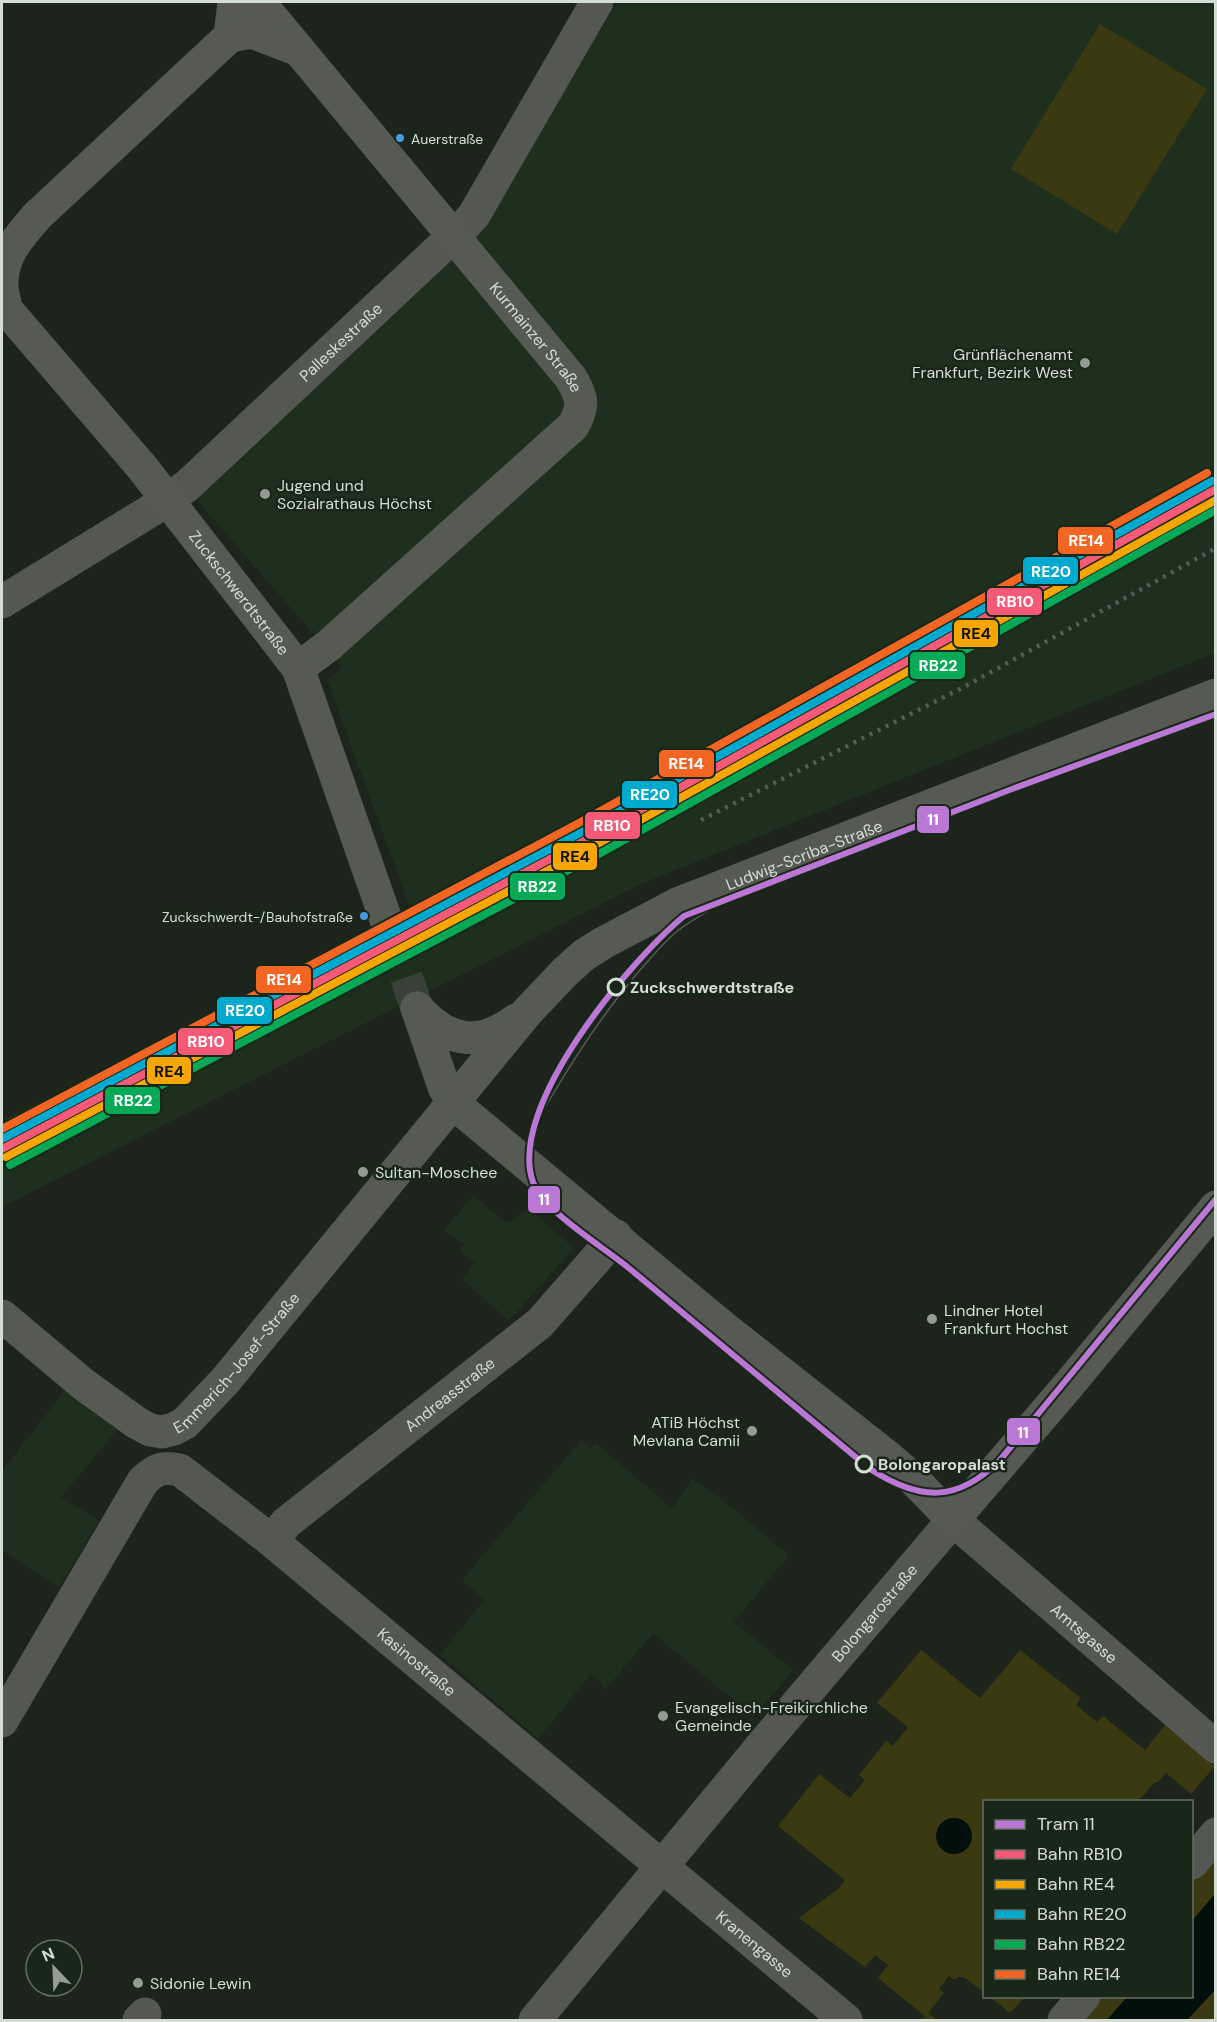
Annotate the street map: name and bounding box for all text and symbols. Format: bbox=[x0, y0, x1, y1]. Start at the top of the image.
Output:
place label: Auerstraße bbox=[411, 130, 483, 148]
marker: Auerstraße bbox=[394, 132, 406, 144]
street label: Kurmainzer Straße bbox=[485, 278, 587, 396]
street label: Palleskestraße bbox=[295, 298, 387, 386]
place label: Grünflächenamt Frankfurt, Bezirk West bbox=[912, 344, 1073, 383]
marker: Grünflächenamt Frankfurt, Bezirk West bbox=[1078, 356, 1092, 370]
place label: Jugend und Sozialrathaus Höchst bbox=[277, 475, 432, 514]
marker: Jugend und Sozialrathaus Höchst bbox=[258, 487, 272, 501]
line badge: RE14 bbox=[1057, 526, 1114, 555]
street label: Zuckschwerdtstraße bbox=[184, 527, 294, 659]
text: RE14 bbox=[1068, 530, 1104, 551]
line badge: RE20 bbox=[1022, 556, 1079, 585]
text: RE20 bbox=[1031, 561, 1071, 582]
line badge: RB10 bbox=[986, 587, 1043, 616]
text: RB10 bbox=[996, 591, 1034, 612]
line badge: RE4 bbox=[953, 619, 999, 648]
text: RE4 bbox=[961, 623, 991, 644]
line badge: RB22 bbox=[909, 651, 966, 680]
text: RB22 bbox=[919, 655, 957, 676]
line badge: RE14 bbox=[658, 749, 715, 778]
text: RE14 bbox=[668, 753, 704, 774]
line badge: RE20 bbox=[621, 780, 678, 809]
text: RE20 bbox=[630, 784, 670, 805]
line badge: 11 bbox=[916, 805, 950, 834]
text: 11 bbox=[927, 809, 939, 830]
line badge: RB10 bbox=[584, 811, 641, 840]
text: RB10 bbox=[593, 815, 631, 836]
street label: Ludwig-Scriba-Straße bbox=[723, 815, 886, 895]
line badge: RE4 bbox=[552, 842, 598, 871]
text: RE4 bbox=[560, 846, 590, 867]
line badge: RB22 bbox=[509, 872, 566, 901]
text: RB22 bbox=[518, 876, 556, 897]
place label: Zuckschwerdt-/Bauhofstraße bbox=[162, 908, 353, 926]
marker: Zuckschwerdt-/Bauhofstraße bbox=[358, 910, 370, 922]
line badge: RE14 bbox=[255, 965, 312, 994]
text: RE14 bbox=[266, 969, 302, 990]
place label: Zuckschwerdtstraße bbox=[630, 977, 794, 998]
marker: Zuckschwerdtstraße bbox=[607, 978, 625, 996]
line badge: RE20 bbox=[216, 996, 273, 1025]
text: RE20 bbox=[225, 1000, 265, 1021]
line badge: RB10 bbox=[177, 1027, 234, 1056]
text: RB10 bbox=[187, 1031, 225, 1052]
line badge: RE4 bbox=[146, 1056, 192, 1085]
text: RE4 bbox=[154, 1061, 184, 1082]
line badge: RB22 bbox=[104, 1086, 161, 1115]
text: RB22 bbox=[114, 1090, 152, 1111]
place label: Sultan-Moschee bbox=[375, 1162, 497, 1183]
marker: Sultan-Moschee bbox=[356, 1165, 370, 1179]
line badge: 11 bbox=[527, 1185, 561, 1214]
text: 11 bbox=[538, 1189, 550, 1210]
street label: Emmerich-Josef-Straße bbox=[170, 1288, 304, 1438]
place label: Lindner Hotel Frankfurt Hochst bbox=[944, 1300, 1068, 1339]
marker: Lindner Hotel Frankfurt Hochst bbox=[925, 1312, 939, 1326]
street label: Andreasstraße bbox=[400, 1353, 499, 1437]
place label: ATiB Höchst Mevlana Camii bbox=[633, 1412, 740, 1451]
line badge: 11 bbox=[1006, 1417, 1041, 1446]
text: 11 bbox=[1017, 1422, 1029, 1443]
marker: ATiB Höchst Mevlana Camii bbox=[745, 1424, 759, 1438]
place label: Bolongaropalast bbox=[878, 1454, 1006, 1475]
marker: Bolongaropalast bbox=[855, 1455, 873, 1473]
street label: Bolongarostraße bbox=[827, 1560, 922, 1667]
street label: Amtsgasse bbox=[1046, 1599, 1122, 1668]
street label: Kasinostraße bbox=[373, 1623, 460, 1701]
place label: Evangelisch-Freikirchliche Gemeinde bbox=[675, 1697, 868, 1736]
marker: Evangelisch-Freikirchliche Gemeinde bbox=[656, 1709, 670, 1723]
legend bbox=[983, 1800, 1193, 1998]
text: Tram 11 bbox=[1037, 1812, 1095, 1836]
text: Bahn RB10 bbox=[1037, 1842, 1123, 1866]
text: Bahn RE4 bbox=[1037, 1872, 1115, 1896]
text: Bahn RE20 bbox=[1037, 1902, 1126, 1926]
street label: Kranengasse bbox=[711, 1906, 797, 1982]
text: Bahn RB22 bbox=[1037, 1932, 1125, 1956]
north arrow bbox=[24, 1938, 84, 1998]
text: N bbox=[39, 1943, 58, 1967]
text: Bahn RE14 bbox=[1037, 1962, 1121, 1986]
place label: Sidonie Lewin bbox=[150, 1973, 251, 1994]
marker: Sidonie Lewin bbox=[131, 1976, 145, 1990]

